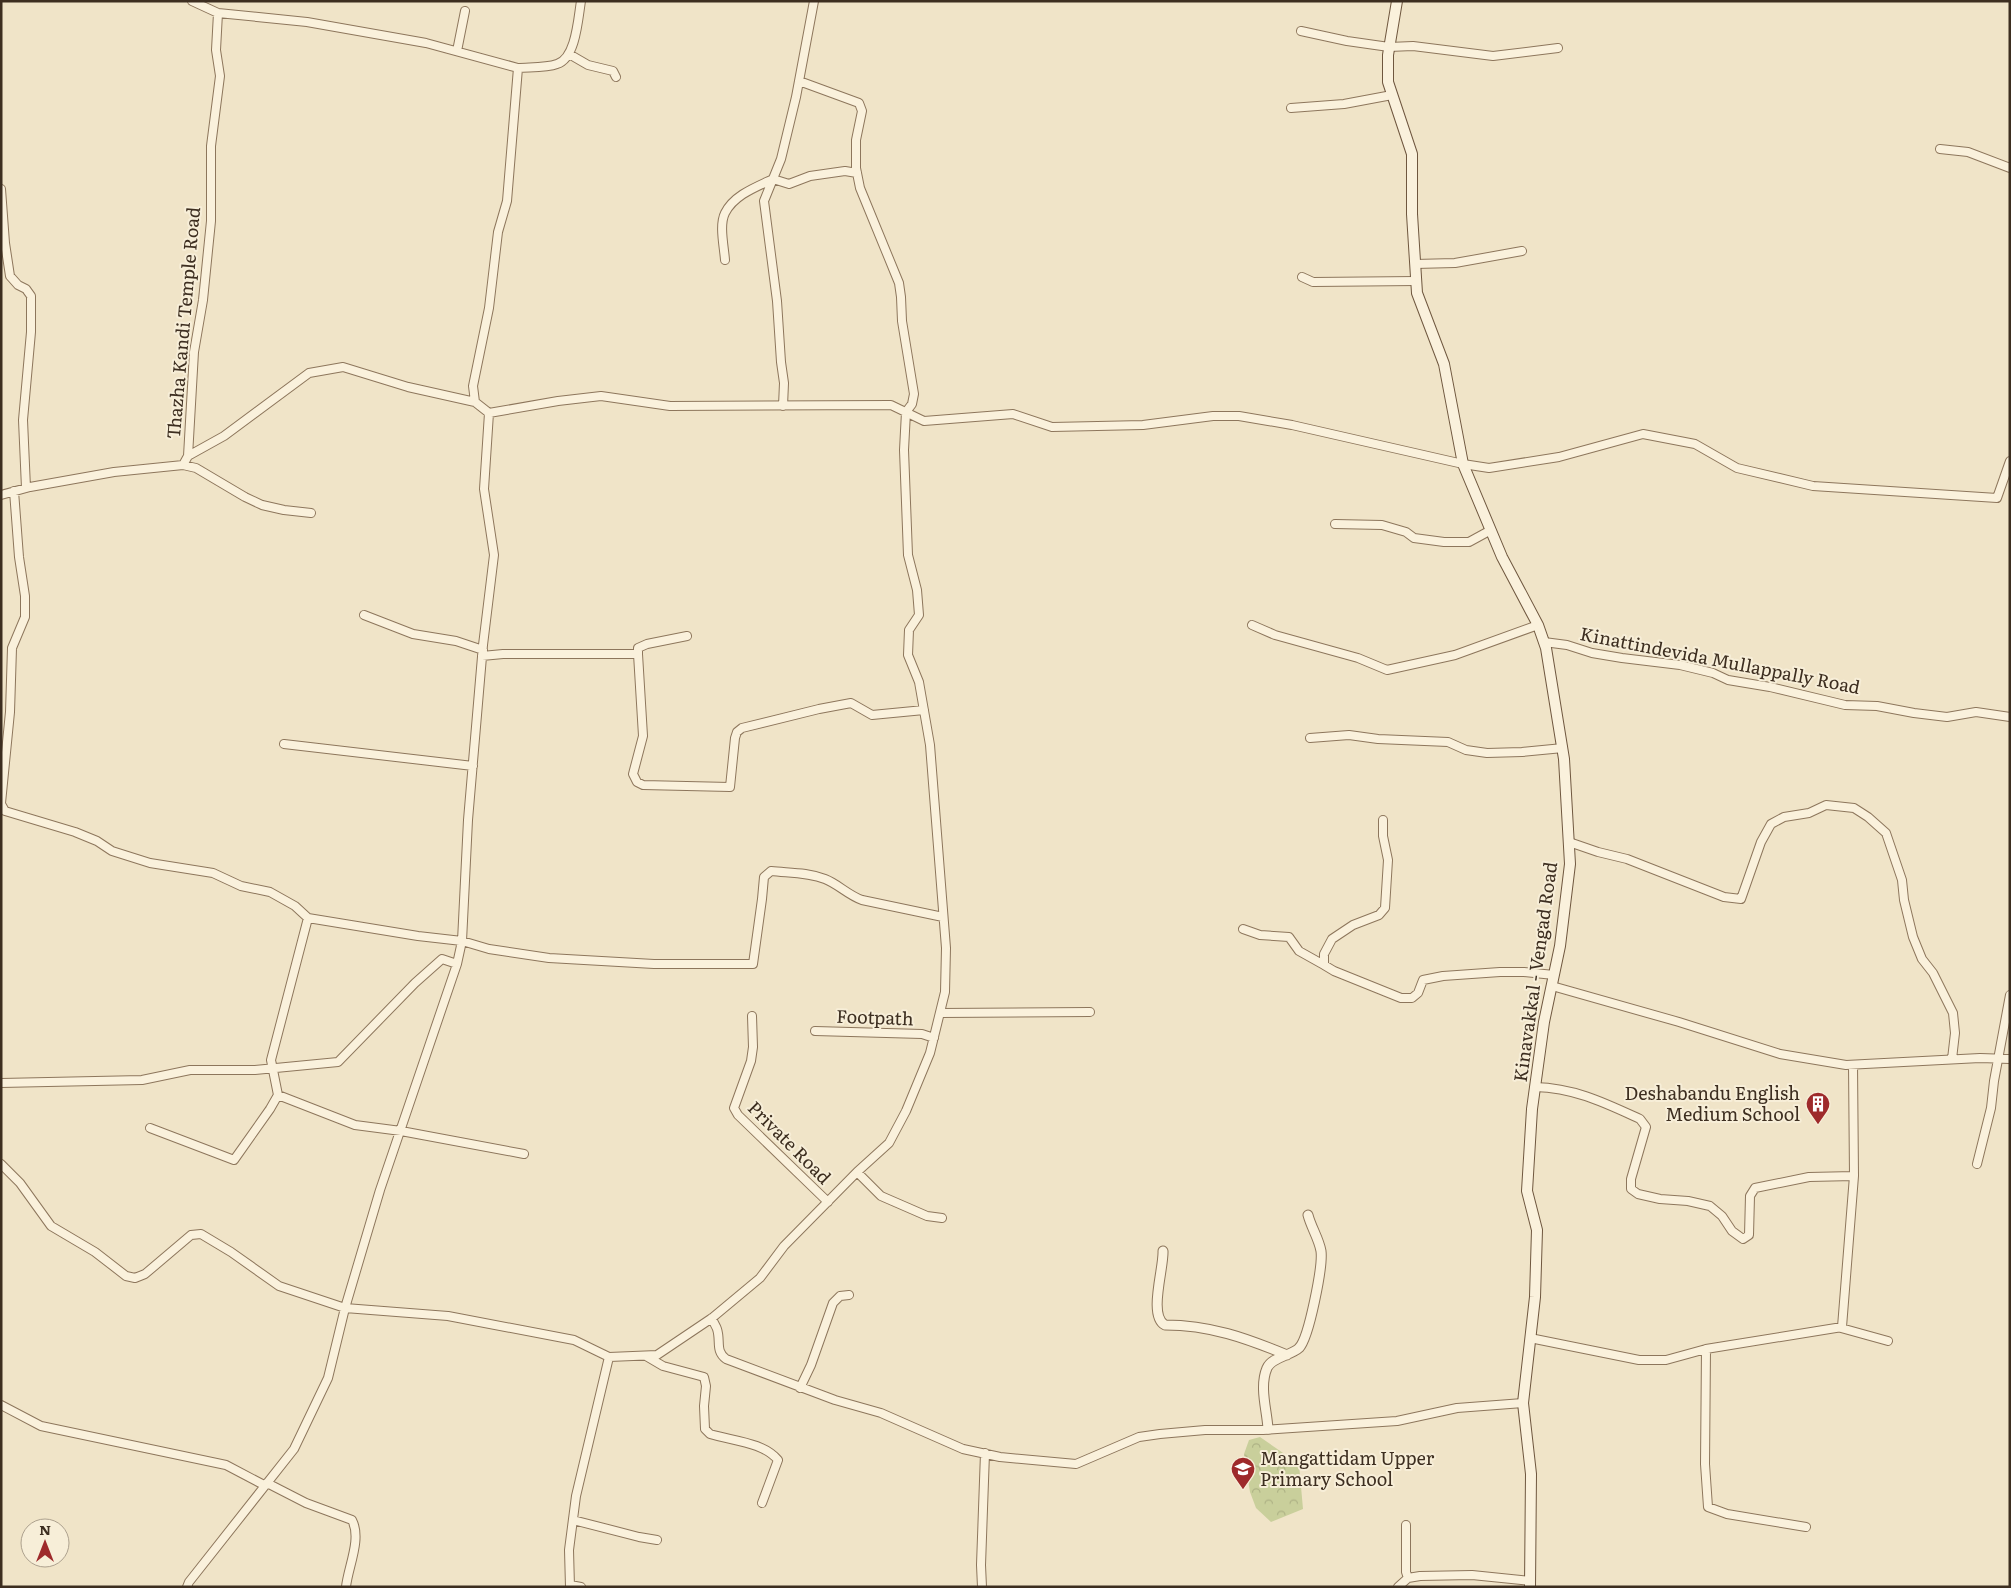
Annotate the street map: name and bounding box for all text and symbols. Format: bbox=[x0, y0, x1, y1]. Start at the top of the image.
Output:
street label: Thazha Kandi Temple Road bbox=[159, 206, 206, 440]
street label: Kinattindevida Mullappally Road bbox=[1578, 619, 1863, 700]
street label: Kinavakkal - Vengad Road bbox=[1506, 860, 1563, 1084]
street label: Footpath bbox=[836, 1002, 914, 1031]
place label: Deshabandu English Medium School bbox=[1625, 1079, 1800, 1127]
building icon: Deshabandu English Medium School bbox=[1805, 1091, 1831, 1125]
street label: Private Road bbox=[742, 1094, 838, 1190]
place label: Mangattidam Upper Primary School bbox=[1260, 1444, 1435, 1492]
school or university icon: Mangattidam Upper Primary School bbox=[1230, 1456, 1256, 1490]
north arrow bbox=[20, 1518, 70, 1568]
text: N bbox=[39, 1519, 51, 1539]

